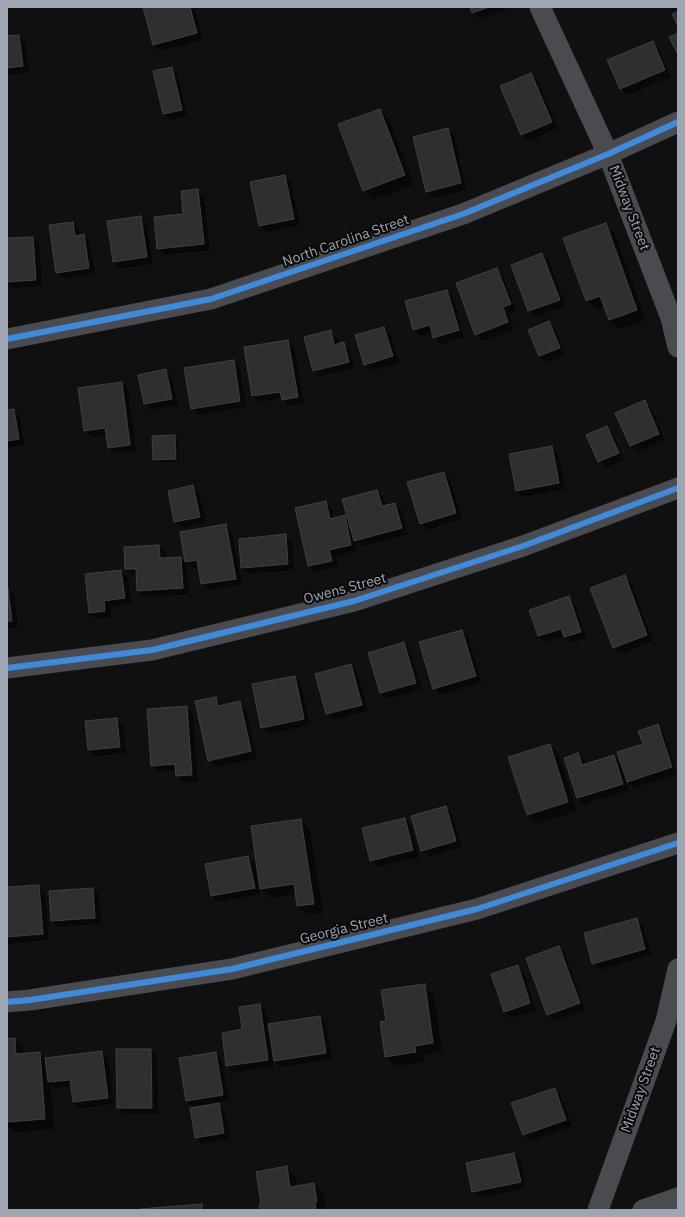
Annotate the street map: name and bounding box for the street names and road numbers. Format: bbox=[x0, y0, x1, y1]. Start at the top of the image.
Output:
street label: Midway Street bbox=[605, 163, 653, 253]
street label: North Carolina Street bbox=[281, 211, 411, 271]
street label: Owens Street bbox=[302, 570, 388, 608]
street label: Georgia Street bbox=[298, 910, 390, 948]
street label: Midway Street bbox=[618, 1045, 664, 1135]

